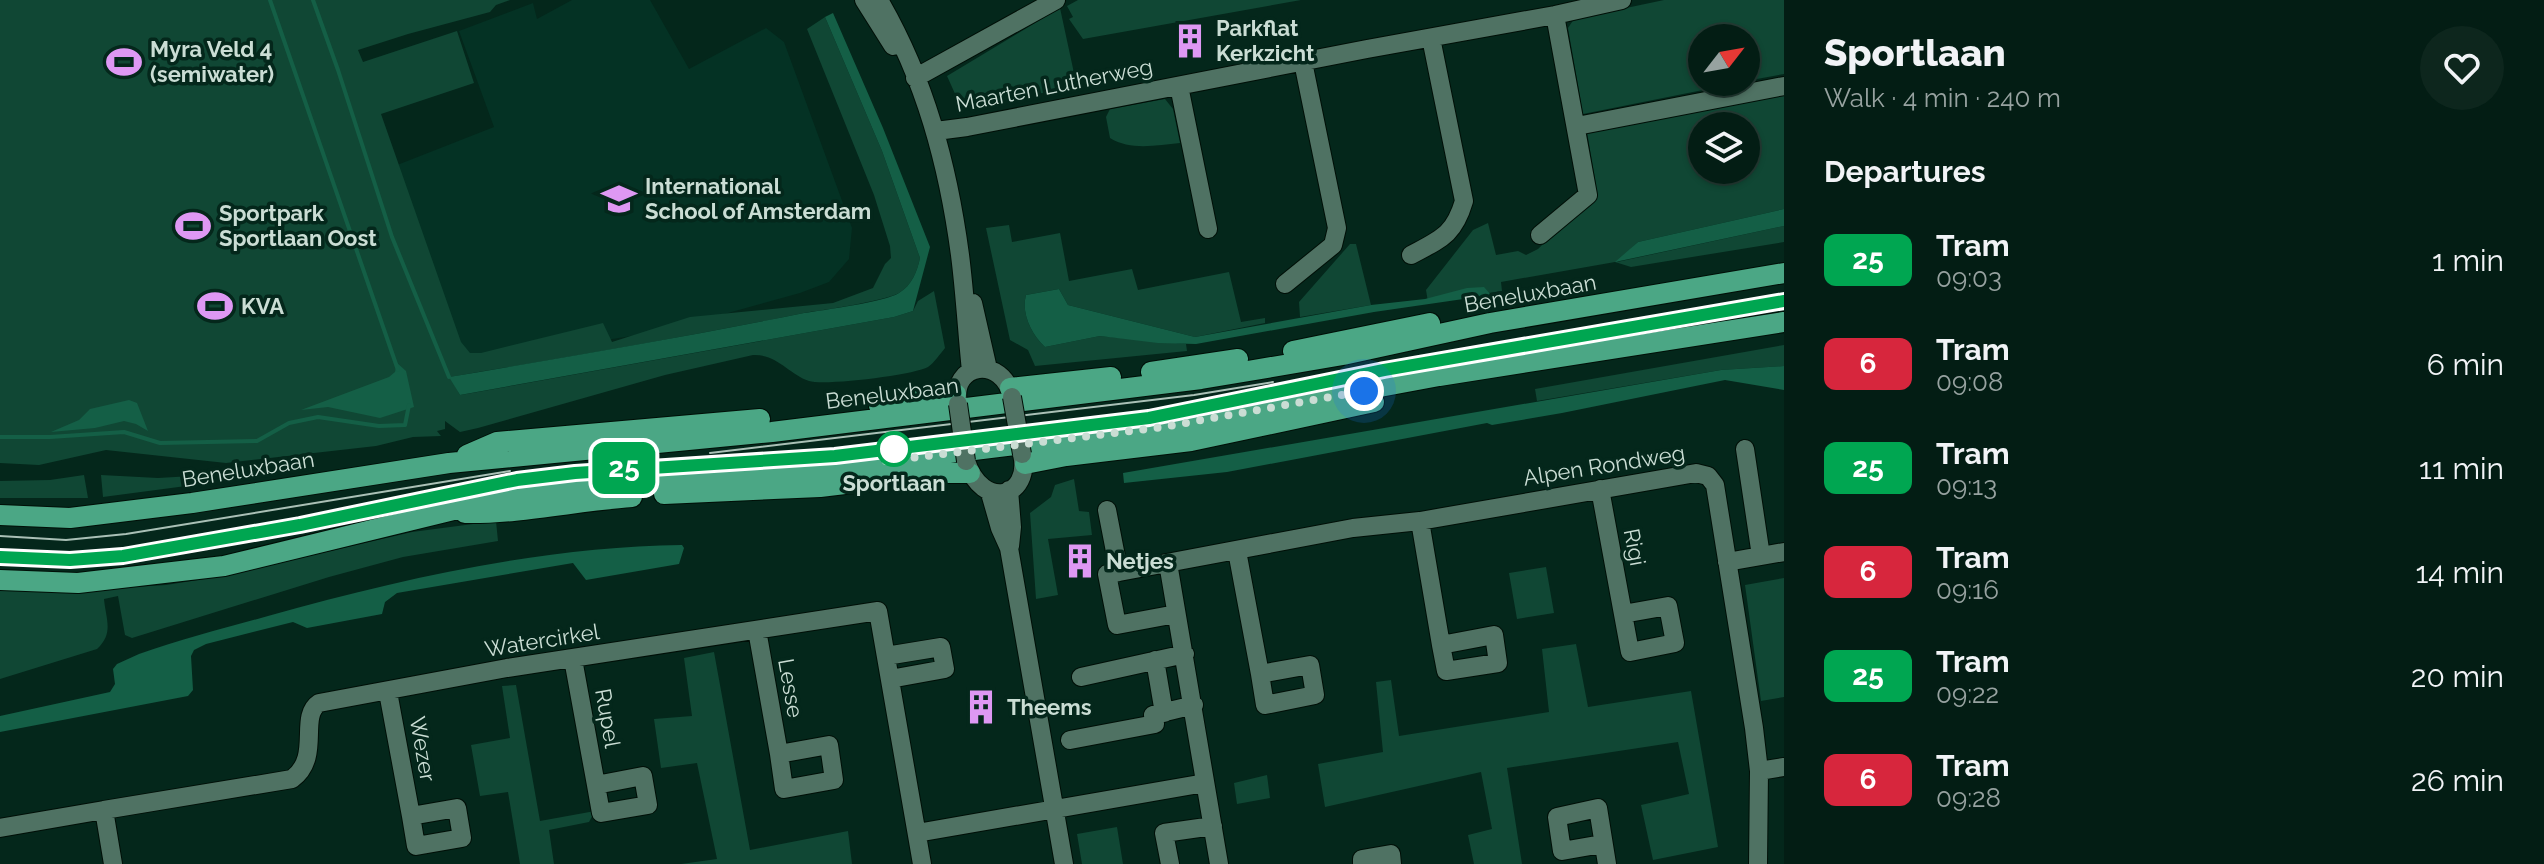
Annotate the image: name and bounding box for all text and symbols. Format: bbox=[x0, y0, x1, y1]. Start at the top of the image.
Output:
place label: Parkflat Kerkzicht bbox=[1216, 15, 1315, 66]
building icon: Parkflat Kerkzicht bbox=[1171, 22, 1209, 60]
north arrow bbox=[1688, 24, 1760, 96]
map controls bbox=[1688, 24, 1760, 184]
button: heart bbox=[2420, 26, 2504, 110]
text: Sportlaan bbox=[1824, 30, 2006, 75]
place label: Myra Veld 4 (semiwater) bbox=[150, 36, 274, 87]
sports icon: Myra Veld 4 (semiwater) bbox=[105, 43, 143, 81]
street label: Maarten Lutherweg bbox=[953, 53, 1155, 117]
text: Walk · 4 min · 240 m bbox=[1824, 83, 2061, 113]
button: layers bbox=[1688, 112, 1760, 184]
text: Departures bbox=[1824, 154, 1986, 189]
place label: International School of Amsterdam bbox=[645, 173, 871, 224]
school or university icon: International School of Amsterdam bbox=[600, 180, 638, 218]
place label: Sportpark Sportlaan Oost bbox=[219, 200, 377, 251]
sports icon: Sportpark Sportlaan Oost bbox=[174, 207, 212, 245]
text: Tram bbox=[1936, 228, 2010, 263]
text: 25 bbox=[1852, 243, 1884, 276]
text: 1 min bbox=[2432, 243, 2504, 278]
text: 09:03 bbox=[1936, 263, 2002, 293]
street label: Beneluxbaan bbox=[1462, 269, 1598, 317]
sports icon: KVA bbox=[196, 287, 234, 325]
place label: KVA bbox=[241, 293, 284, 319]
text: Tram bbox=[1936, 332, 2010, 367]
text: 6 bbox=[1860, 347, 1877, 380]
text: 6 min bbox=[2427, 347, 2504, 382]
text: 09:08 bbox=[1936, 367, 2003, 397]
your location bbox=[1344, 371, 1384, 411]
street label: Beneluxbaan bbox=[824, 372, 960, 414]
marker: Sportlaan bbox=[877, 432, 911, 466]
text: Tram bbox=[1936, 436, 2010, 471]
street label: Alpen Rondweg bbox=[1521, 439, 1687, 491]
line badge: 25 bbox=[588, 442, 660, 494]
street label: Beneluxbaan bbox=[180, 446, 316, 492]
text: 25 bbox=[608, 451, 640, 484]
text: 25 bbox=[1852, 451, 1884, 484]
text: 11 min bbox=[2419, 451, 2504, 486]
place label: Sportlaan bbox=[842, 470, 946, 496]
text: 09:13 bbox=[1936, 471, 1997, 501]
street label: Rigi bbox=[1619, 526, 1651, 568]
text: Tram bbox=[1936, 540, 2010, 575]
building icon: Netjes bbox=[1061, 542, 1099, 580]
place label: Netjes bbox=[1106, 548, 1174, 574]
text: 6 bbox=[1860, 555, 1877, 588]
text: 14 min bbox=[2416, 555, 2504, 590]
text: 09:16 bbox=[1936, 575, 1999, 605]
street label: Watercirkel bbox=[483, 618, 601, 662]
text: Tram bbox=[1936, 644, 2010, 679]
street label: Lesse bbox=[773, 656, 809, 720]
text: 25 bbox=[1852, 659, 1884, 692]
text: 20 min bbox=[2411, 659, 2504, 694]
text: 09:22 bbox=[1936, 679, 1999, 709]
street label: Rupel bbox=[590, 686, 626, 750]
building icon: Theems bbox=[962, 688, 1000, 726]
place label: Theems bbox=[1007, 694, 1092, 720]
street label: Wezer bbox=[405, 714, 442, 784]
text: Tram bbox=[1936, 748, 2010, 783]
text: 6 bbox=[1860, 763, 1877, 796]
text: 26 min bbox=[2411, 763, 2504, 798]
text: 09:28 bbox=[1936, 783, 2001, 813]

